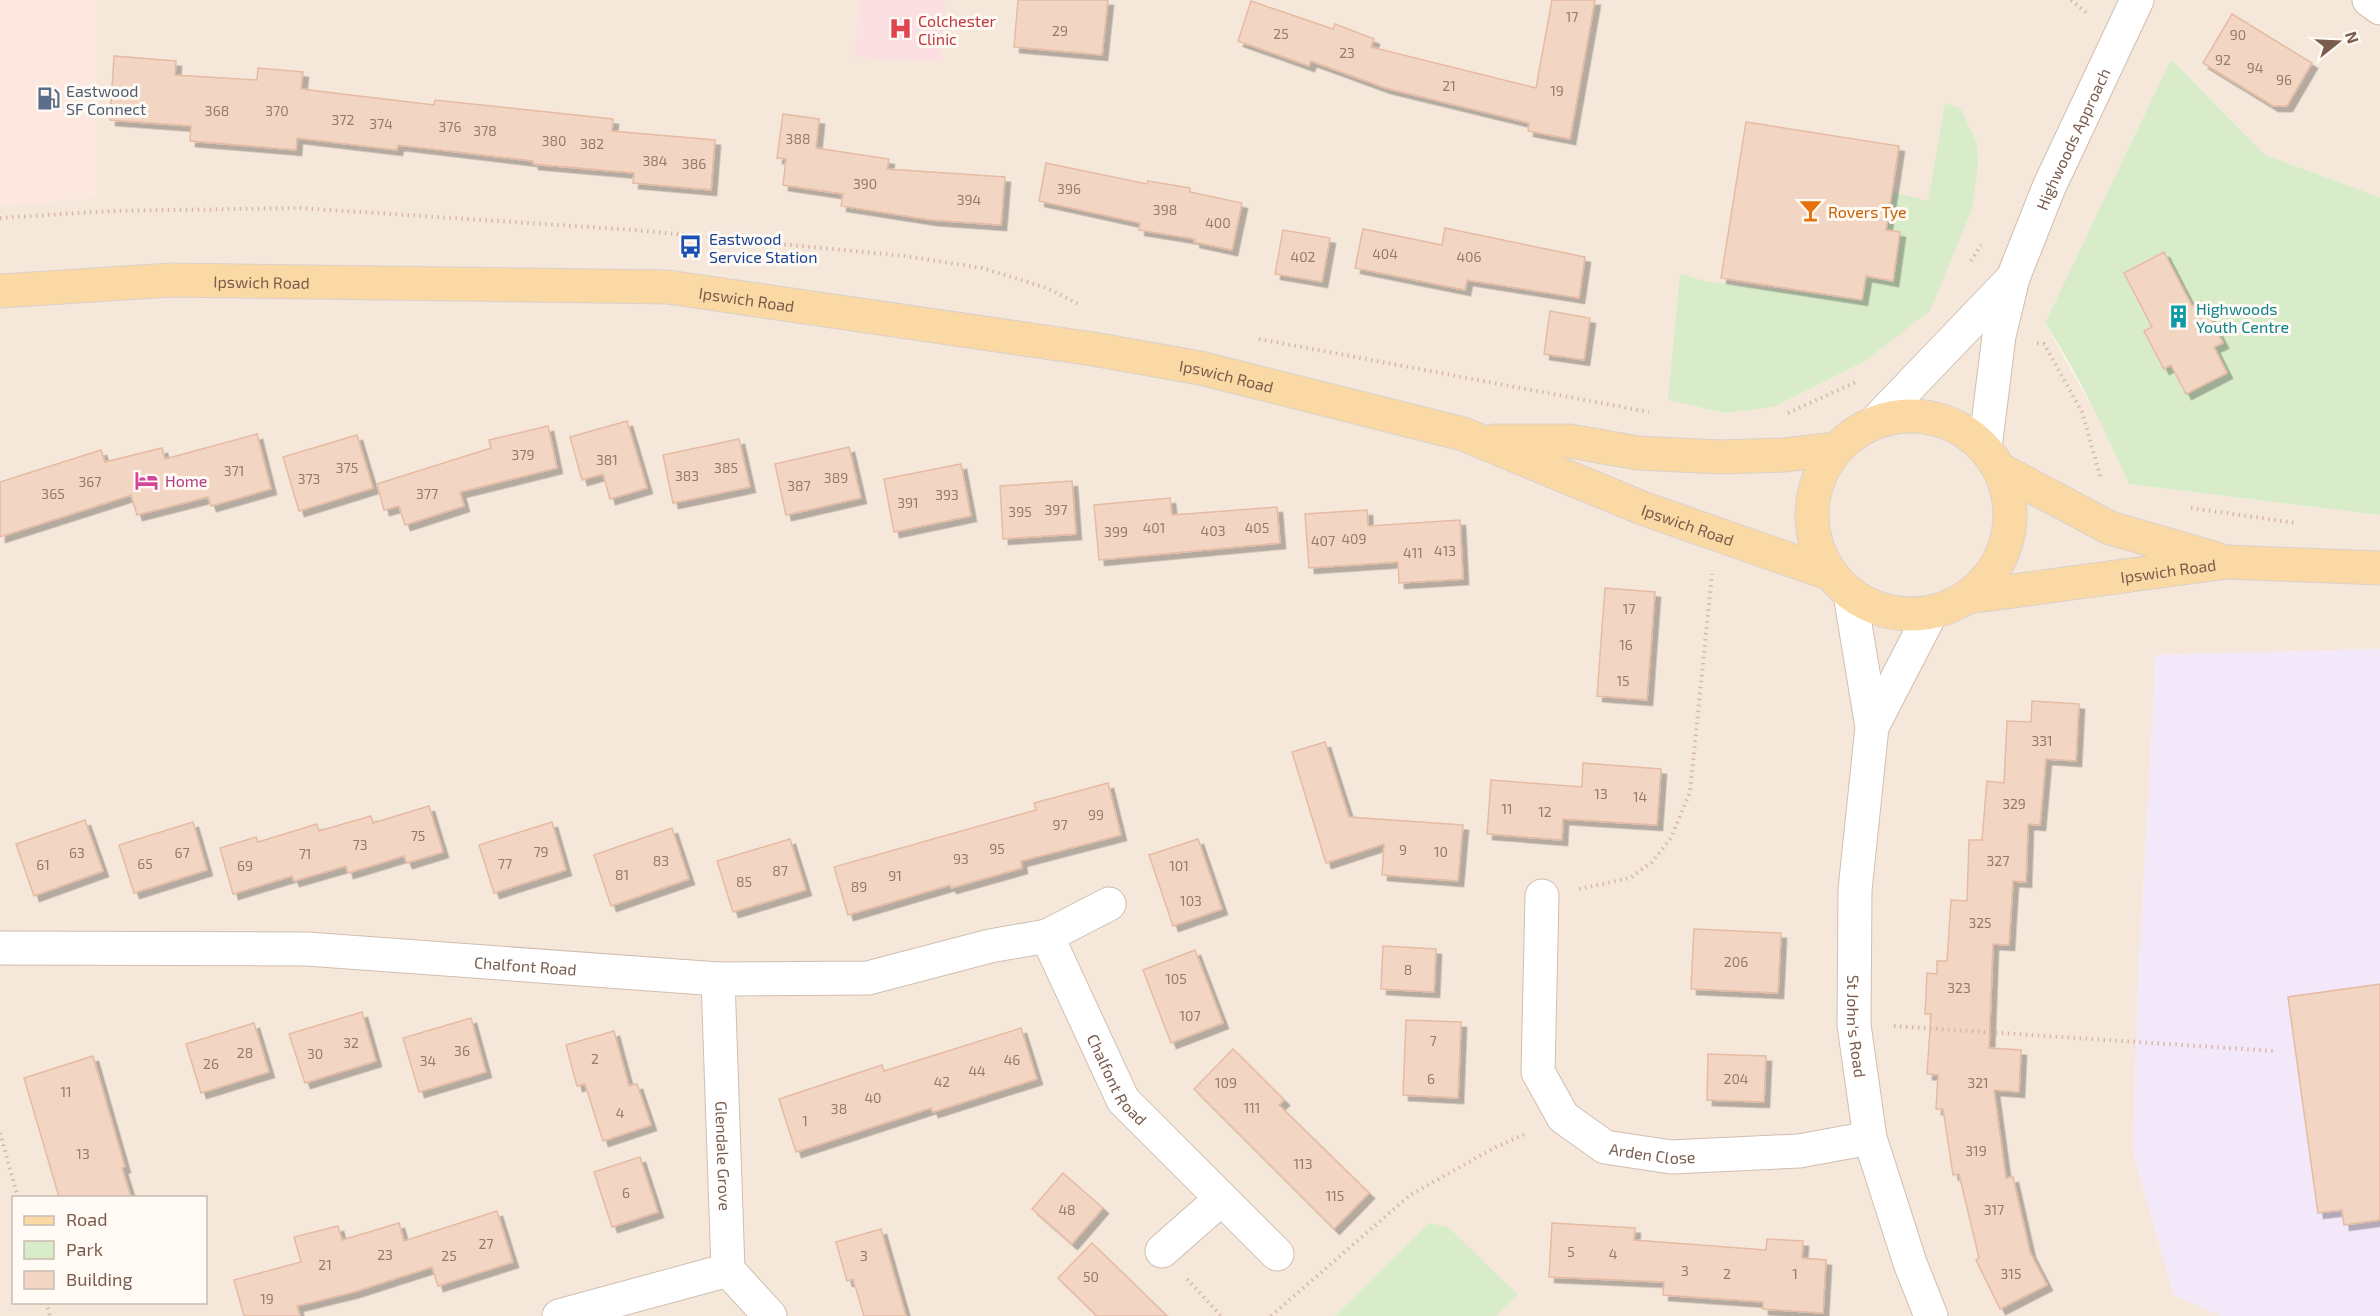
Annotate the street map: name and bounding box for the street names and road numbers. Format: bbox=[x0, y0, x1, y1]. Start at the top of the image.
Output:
street label: Highwoods Approach bbox=[2031, 65, 2113, 212]
street label: Ipswich Road bbox=[213, 271, 310, 291]
street label: Ipswich Road bbox=[698, 282, 796, 315]
street label: Ipswich Road bbox=[1178, 355, 1276, 396]
street label: Ipswich Road bbox=[1639, 499, 1736, 549]
street label: Ipswich Road bbox=[2119, 554, 2217, 586]
street label: Chalfont Road bbox=[473, 952, 577, 978]
street label: St John's Road bbox=[1844, 975, 1871, 1079]
street label: Chalfont Road bbox=[1084, 1031, 1151, 1128]
street label: Glendale Grove bbox=[713, 1101, 735, 1211]
street label: Arden Close bbox=[1608, 1138, 1696, 1167]

